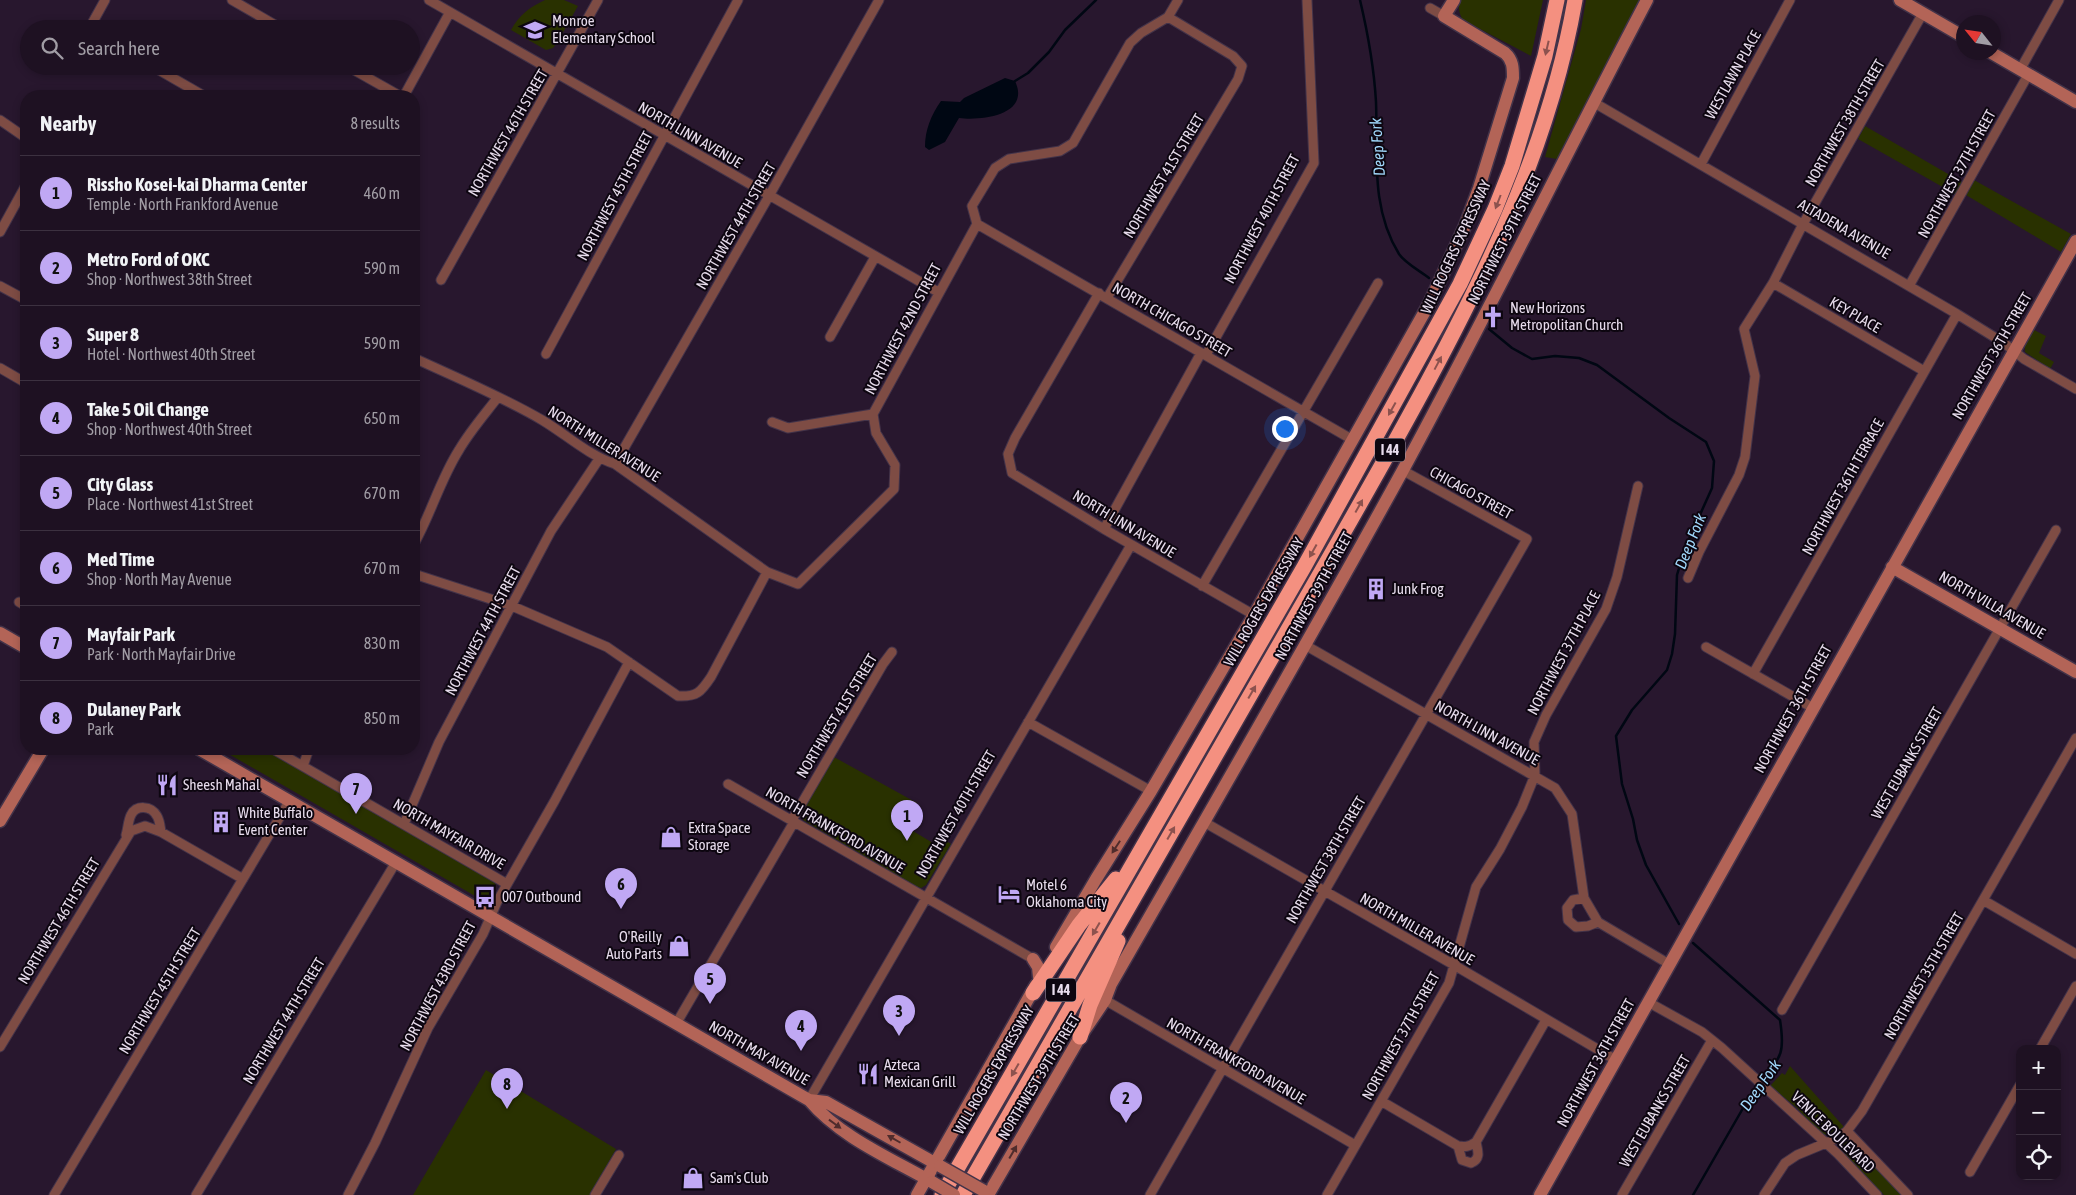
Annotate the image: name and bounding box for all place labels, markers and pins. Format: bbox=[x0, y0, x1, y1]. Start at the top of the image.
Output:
place label: Monroe Elementary School bbox=[552, 12, 655, 46]
school or university icon: Monroe Elementary School bbox=[522, 17, 548, 43]
place label: New Horizons Metropolitan Church bbox=[1510, 299, 1623, 333]
church icon: New Horizons Metropolitan Church bbox=[1480, 304, 1506, 330]
building icon: Junk Frog bbox=[1363, 576, 1389, 602]
place label: Junk Frog bbox=[1392, 580, 1444, 597]
restaurant icon: Sheesh Mahal bbox=[154, 772, 180, 798]
pin: 7 bbox=[340, 773, 372, 814]
place label: Sheesh Mahal bbox=[183, 776, 260, 793]
pin: 1 bbox=[891, 800, 923, 841]
place label: White Buffalo Event Center bbox=[238, 804, 313, 838]
building icon: White Buffalo Event Center bbox=[208, 809, 234, 835]
place label: Extra Space Storage bbox=[688, 819, 751, 853]
shop icon: Extra Space Storage bbox=[658, 824, 684, 850]
pin: 6 bbox=[605, 868, 637, 909]
place label: Motel 6 Oklahoma City bbox=[1026, 876, 1107, 910]
hotel icon: Motel 6 Oklahoma City bbox=[996, 881, 1022, 907]
bus stop icon: 007 Outbound bbox=[472, 884, 498, 910]
place label: 007 Outbound bbox=[502, 888, 581, 905]
place label: O'Reilly Auto Parts bbox=[606, 928, 662, 962]
shop icon: O'Reilly Auto Parts bbox=[666, 933, 692, 959]
pin: 5 bbox=[694, 963, 726, 1004]
pin: 3 bbox=[883, 995, 915, 1036]
pin: 4 bbox=[785, 1010, 817, 1051]
place label: Azteca Mexican Grill bbox=[884, 1056, 956, 1090]
restaurant icon: Azteca Mexican Grill bbox=[855, 1061, 881, 1087]
pin: 8 bbox=[491, 1068, 523, 1109]
pin: 2 bbox=[1110, 1082, 1142, 1123]
shop icon: Sam's Club bbox=[680, 1165, 706, 1191]
place label: Sam's Club bbox=[710, 1169, 769, 1186]

